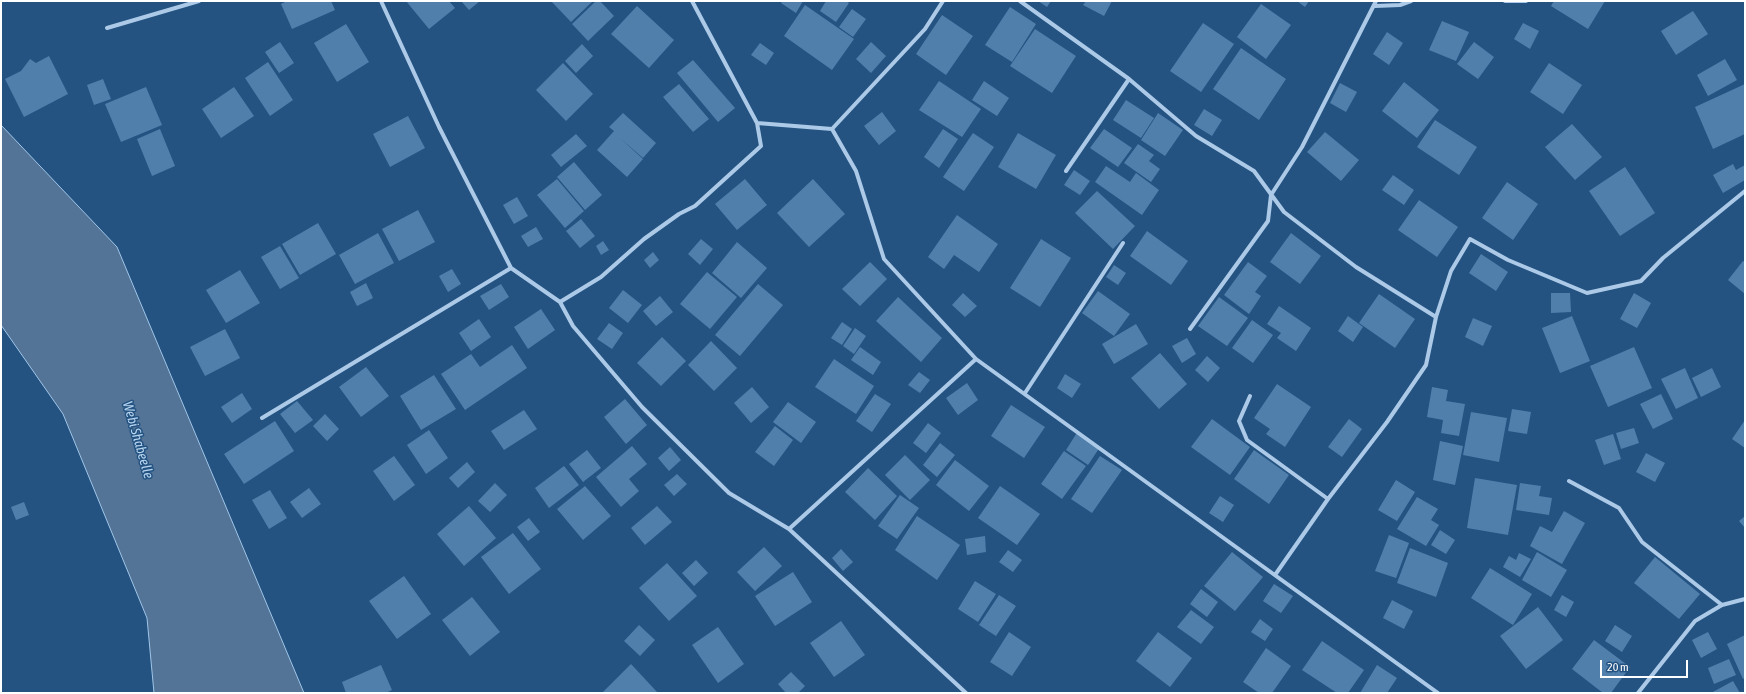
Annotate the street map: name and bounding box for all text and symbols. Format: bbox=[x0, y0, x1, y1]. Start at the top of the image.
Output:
water label: Webi Shabeelle bbox=[119, 399, 157, 481]
scale bar bbox=[1602, 652, 1690, 678]
text: 20 m bbox=[1607, 660, 1629, 674]

